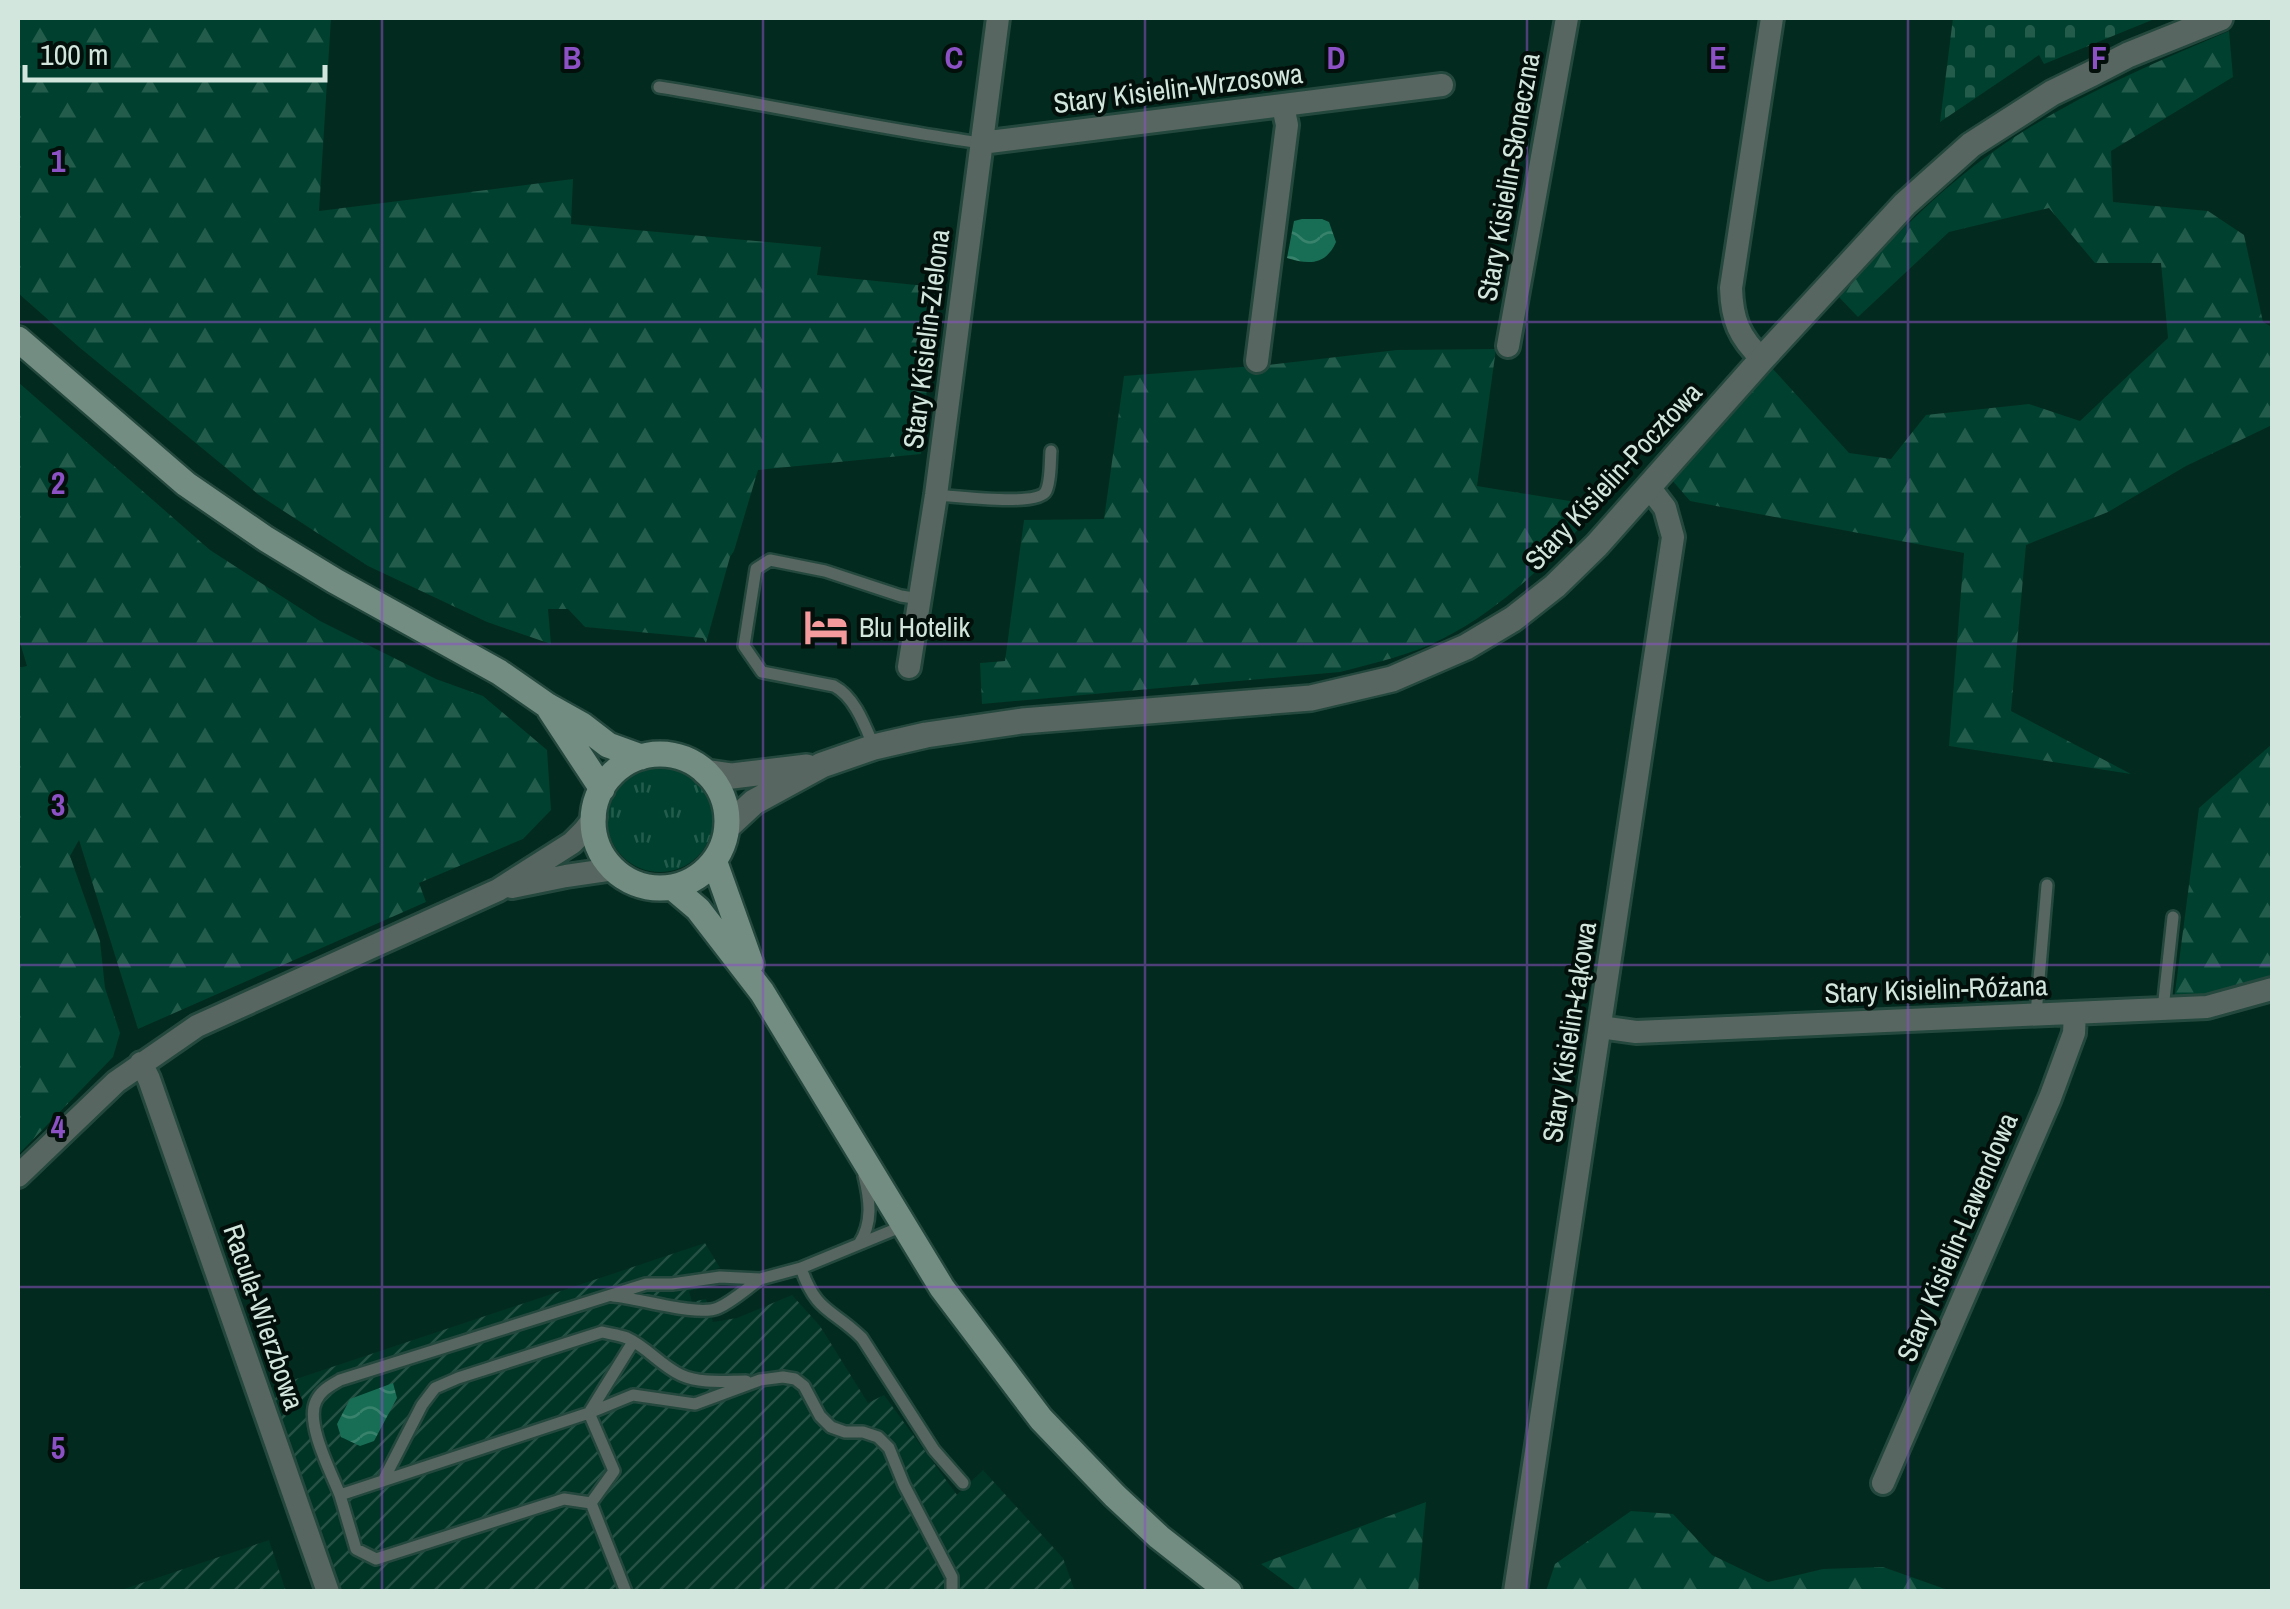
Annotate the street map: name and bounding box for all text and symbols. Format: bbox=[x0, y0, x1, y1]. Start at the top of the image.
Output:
scale bar bbox=[25, 20, 325, 82]
text: 100 m bbox=[40, 34, 108, 74]
text: B bbox=[563, 36, 581, 79]
text: C bbox=[945, 36, 963, 79]
text: D bbox=[1327, 36, 1345, 79]
text: E bbox=[1709, 36, 1727, 79]
text: F bbox=[2091, 36, 2107, 79]
street label: Stary Kisielin-Słoneczna bbox=[1467, 50, 1549, 304]
street label: Stary Kisielin-Wrzosowa bbox=[1051, 54, 1305, 122]
text: 1 bbox=[51, 139, 66, 182]
street label: Stary Kisielin-Zielona bbox=[894, 227, 958, 451]
street label: Stary Kisielin-Pocztowa bbox=[1516, 374, 1710, 578]
text: 2 bbox=[51, 461, 65, 504]
hotel icon: Blu Hotelik bbox=[802, 603, 850, 651]
place label: Blu Hotelik bbox=[859, 608, 971, 646]
text: 3 bbox=[51, 783, 65, 826]
street label: Stary Kisielin-Łąkowa bbox=[1533, 919, 1605, 1145]
street label: Stary Kisielin-Różana bbox=[1824, 966, 2048, 1012]
text: 4 bbox=[51, 1105, 66, 1148]
street label: Stary Kisielin-Lawendowa bbox=[1887, 1107, 2027, 1367]
street label: Racula-Wierzbowa bbox=[214, 1219, 314, 1415]
text: 5 bbox=[51, 1426, 65, 1469]

